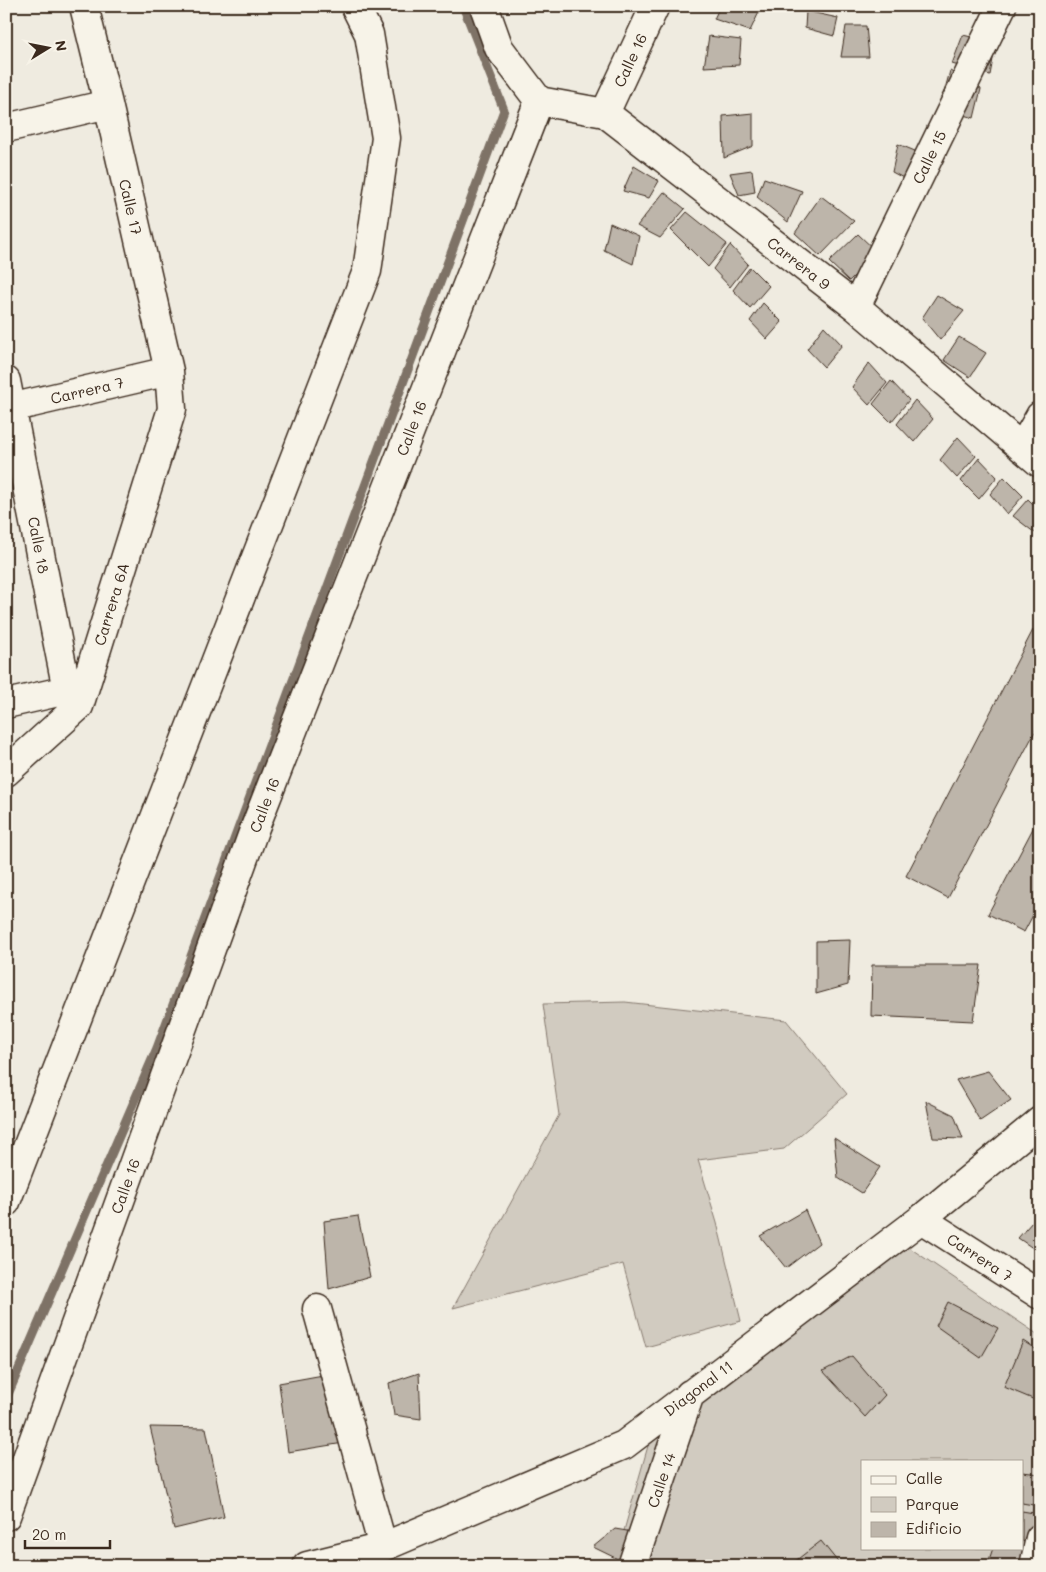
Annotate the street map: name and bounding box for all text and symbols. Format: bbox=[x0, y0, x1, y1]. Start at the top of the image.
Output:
north arrow bbox=[22, 22, 72, 72]
street label: Calle 16 bbox=[609, 30, 651, 90]
text: N bbox=[51, 39, 72, 53]
street label: Calle 15 bbox=[907, 127, 951, 187]
street label: Calle 17 bbox=[115, 177, 147, 237]
street label: Carrera 9 bbox=[763, 232, 835, 294]
street label: Carrera 7 bbox=[48, 372, 126, 408]
street label: Calle 16 bbox=[391, 398, 431, 458]
street label: Calle 18 bbox=[24, 515, 54, 575]
street label: Carrera 6A bbox=[89, 560, 133, 648]
street label: Calle 16 bbox=[244, 775, 284, 835]
street label: Calle 16 bbox=[106, 1156, 144, 1216]
street label: Carrera 7 bbox=[943, 1228, 1017, 1286]
street label: Diagonal 11 bbox=[659, 1355, 737, 1421]
street label: Calle 14 bbox=[642, 1450, 680, 1510]
legend bbox=[861, 1460, 1024, 1550]
text: Calle bbox=[906, 1468, 943, 1488]
text: Parque bbox=[906, 1494, 959, 1514]
scale bar bbox=[25, 1517, 110, 1549]
text: Edificio bbox=[906, 1518, 962, 1538]
text: 20 m bbox=[32, 1524, 66, 1544]

